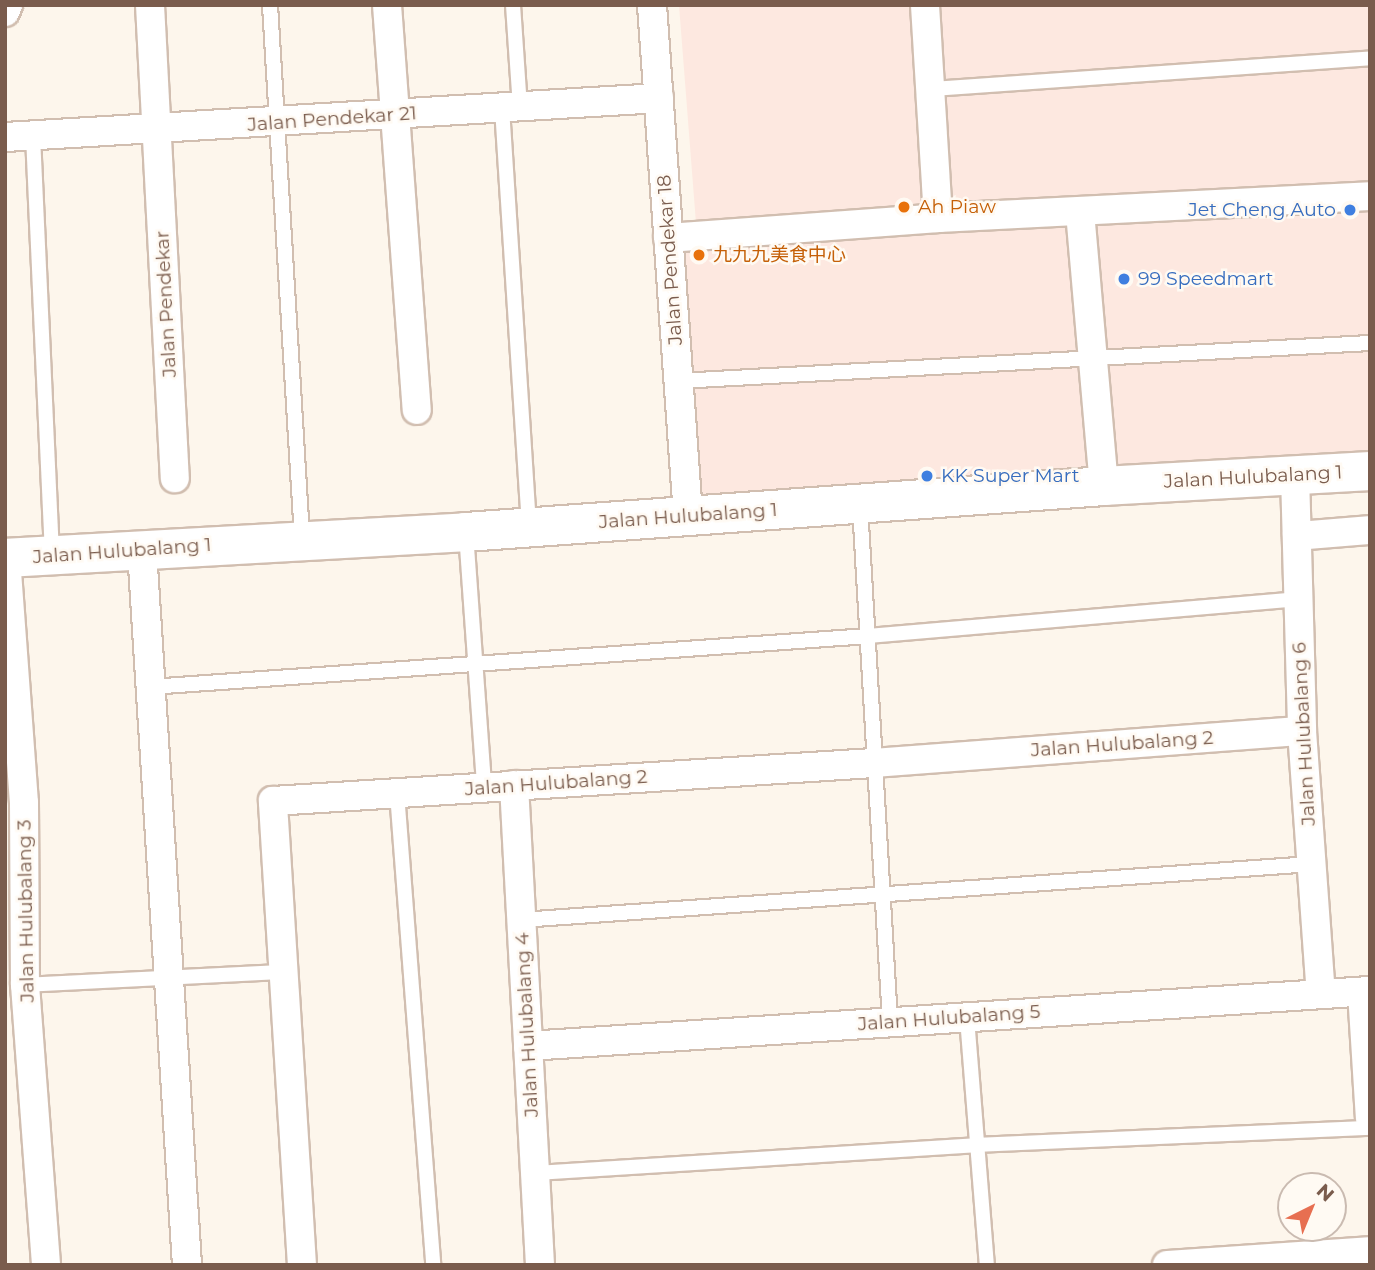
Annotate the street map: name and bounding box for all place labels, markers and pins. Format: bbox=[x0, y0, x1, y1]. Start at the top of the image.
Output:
place label: Ah Piaw bbox=[918, 196, 996, 218]
marker: Ah Piaw bbox=[896, 199, 912, 215]
place label: Jet Cheng Auto bbox=[1188, 199, 1336, 221]
marker: Jet Cheng Auto bbox=[1342, 202, 1358, 218]
place label: 九九九美食中心 bbox=[713, 244, 846, 266]
marker: 九九九美食中心 bbox=[691, 247, 707, 263]
place label: 99 Speedmart bbox=[1138, 268, 1274, 290]
marker: 99 Speedmart bbox=[1116, 271, 1132, 287]
place label: KK Super Mart bbox=[941, 465, 1079, 487]
marker: KK Super Mart bbox=[919, 468, 935, 484]

